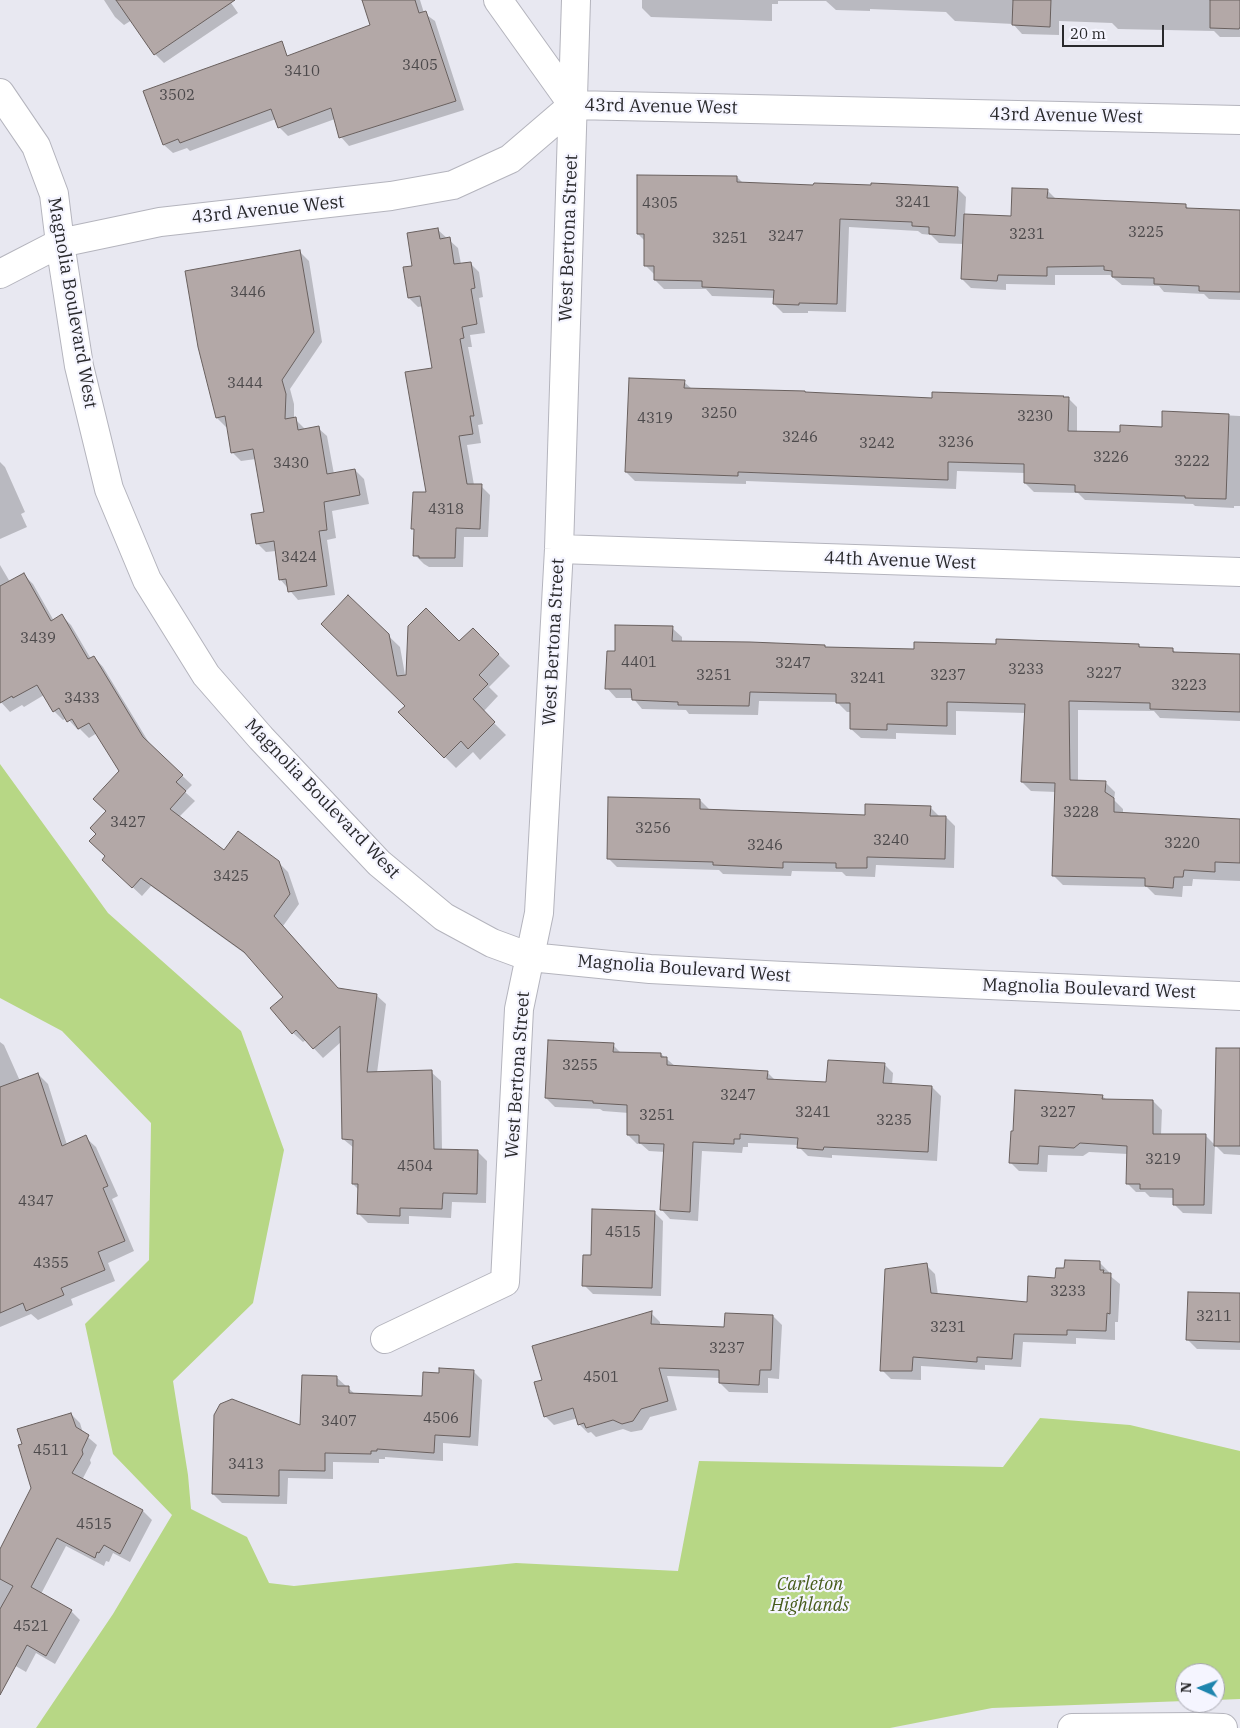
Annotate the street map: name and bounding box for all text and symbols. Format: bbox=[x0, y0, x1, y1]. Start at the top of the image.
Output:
scale bar bbox=[1065, 15, 1168, 47]
text: 20 m bbox=[1070, 24, 1106, 43]
house number: 3405 bbox=[402, 57, 438, 75]
house number: 3410 bbox=[284, 63, 320, 81]
house number: 3502 bbox=[159, 87, 195, 105]
street label: 43rd Avenue West bbox=[584, 95, 738, 119]
street label: 43rd Avenue West bbox=[989, 104, 1143, 128]
street label: West Bertona Street bbox=[555, 154, 583, 322]
street label: 43rd Avenue West bbox=[191, 191, 345, 229]
house number: 3241 bbox=[895, 194, 931, 212]
house number: 4305 bbox=[642, 195, 678, 213]
street label: Magnolia Boulevard West bbox=[43, 196, 101, 410]
house number: 3225 bbox=[1128, 224, 1164, 242]
house number: 3231 bbox=[1009, 226, 1045, 244]
house number: 3247 bbox=[768, 228, 804, 246]
house number: 3251 bbox=[712, 230, 748, 248]
house number: 3446 bbox=[230, 284, 266, 302]
house number: 3444 bbox=[227, 375, 263, 393]
house number: 3250 bbox=[701, 405, 737, 423]
house number: 3230 bbox=[1017, 408, 1053, 426]
house number: 4319 bbox=[637, 410, 673, 428]
house number: 3246 bbox=[782, 429, 818, 447]
house number: 3236 bbox=[938, 434, 974, 452]
house number: 3242 bbox=[859, 435, 895, 453]
house number: 3226 bbox=[1093, 449, 1129, 467]
house number: 3222 bbox=[1174, 453, 1210, 471]
house number: 3430 bbox=[273, 455, 309, 473]
house number: 4318 bbox=[428, 501, 464, 519]
street label: 44th Avenue West bbox=[824, 548, 976, 574]
house number: 3424 bbox=[281, 549, 317, 567]
street label: West Bertona Street bbox=[539, 558, 569, 726]
house number: 3439 bbox=[20, 630, 56, 648]
house number: 4401 bbox=[621, 654, 657, 672]
house number: 3247 bbox=[775, 655, 811, 673]
house number: 3233 bbox=[1008, 661, 1044, 679]
house number: 3227 bbox=[1086, 665, 1122, 683]
house number: 3251 bbox=[696, 667, 732, 685]
house number: 3237 bbox=[930, 667, 966, 685]
house number: 3241 bbox=[850, 670, 886, 688]
house number: 3223 bbox=[1171, 677, 1207, 695]
house number: 3433 bbox=[64, 690, 100, 708]
street label: Magnolia Boulevard West bbox=[240, 715, 404, 883]
house number: 3228 bbox=[1063, 804, 1099, 822]
house number: 3427 bbox=[110, 814, 146, 832]
house number: 3256 bbox=[635, 820, 671, 838]
house number: 3240 bbox=[873, 832, 909, 850]
house number: 3220 bbox=[1164, 835, 1200, 853]
house number: 3246 bbox=[747, 837, 783, 855]
house number: 3425 bbox=[213, 868, 249, 886]
street label: Magnolia Boulevard West bbox=[577, 951, 791, 987]
street label: Magnolia Boulevard West bbox=[982, 974, 1196, 1004]
street label: West Bertona Street bbox=[501, 991, 535, 1159]
house number: 3255 bbox=[562, 1057, 598, 1075]
house number: 3247 bbox=[720, 1087, 756, 1105]
house number: 3241 bbox=[795, 1104, 831, 1122]
house number: 3227 bbox=[1040, 1104, 1076, 1122]
house number: 3251 bbox=[639, 1107, 675, 1125]
house number: 3235 bbox=[876, 1112, 912, 1130]
house number: 3219 bbox=[1145, 1151, 1181, 1169]
house number: 4504 bbox=[397, 1158, 433, 1176]
house number: 4347 bbox=[18, 1193, 54, 1211]
house number: 4515 bbox=[605, 1224, 641, 1242]
house number: 4355 bbox=[33, 1255, 69, 1273]
house number: 3233 bbox=[1050, 1283, 1086, 1301]
house number: 3211 bbox=[1196, 1308, 1232, 1326]
house number: 3231 bbox=[930, 1319, 966, 1337]
house number: 3237 bbox=[709, 1340, 745, 1358]
house number: 4501 bbox=[583, 1369, 619, 1387]
house number: 4506 bbox=[423, 1410, 459, 1428]
house number: 3407 bbox=[321, 1413, 357, 1431]
house number: 4511 bbox=[33, 1442, 69, 1460]
house number: 3413 bbox=[228, 1456, 264, 1474]
house number: 4515 bbox=[76, 1516, 112, 1534]
park label: Carleton Highlands bbox=[771, 1574, 849, 1616]
house number: 4521 bbox=[13, 1618, 49, 1636]
north arrow bbox=[1175, 1663, 1225, 1713]
text: N bbox=[1177, 1682, 1195, 1693]

